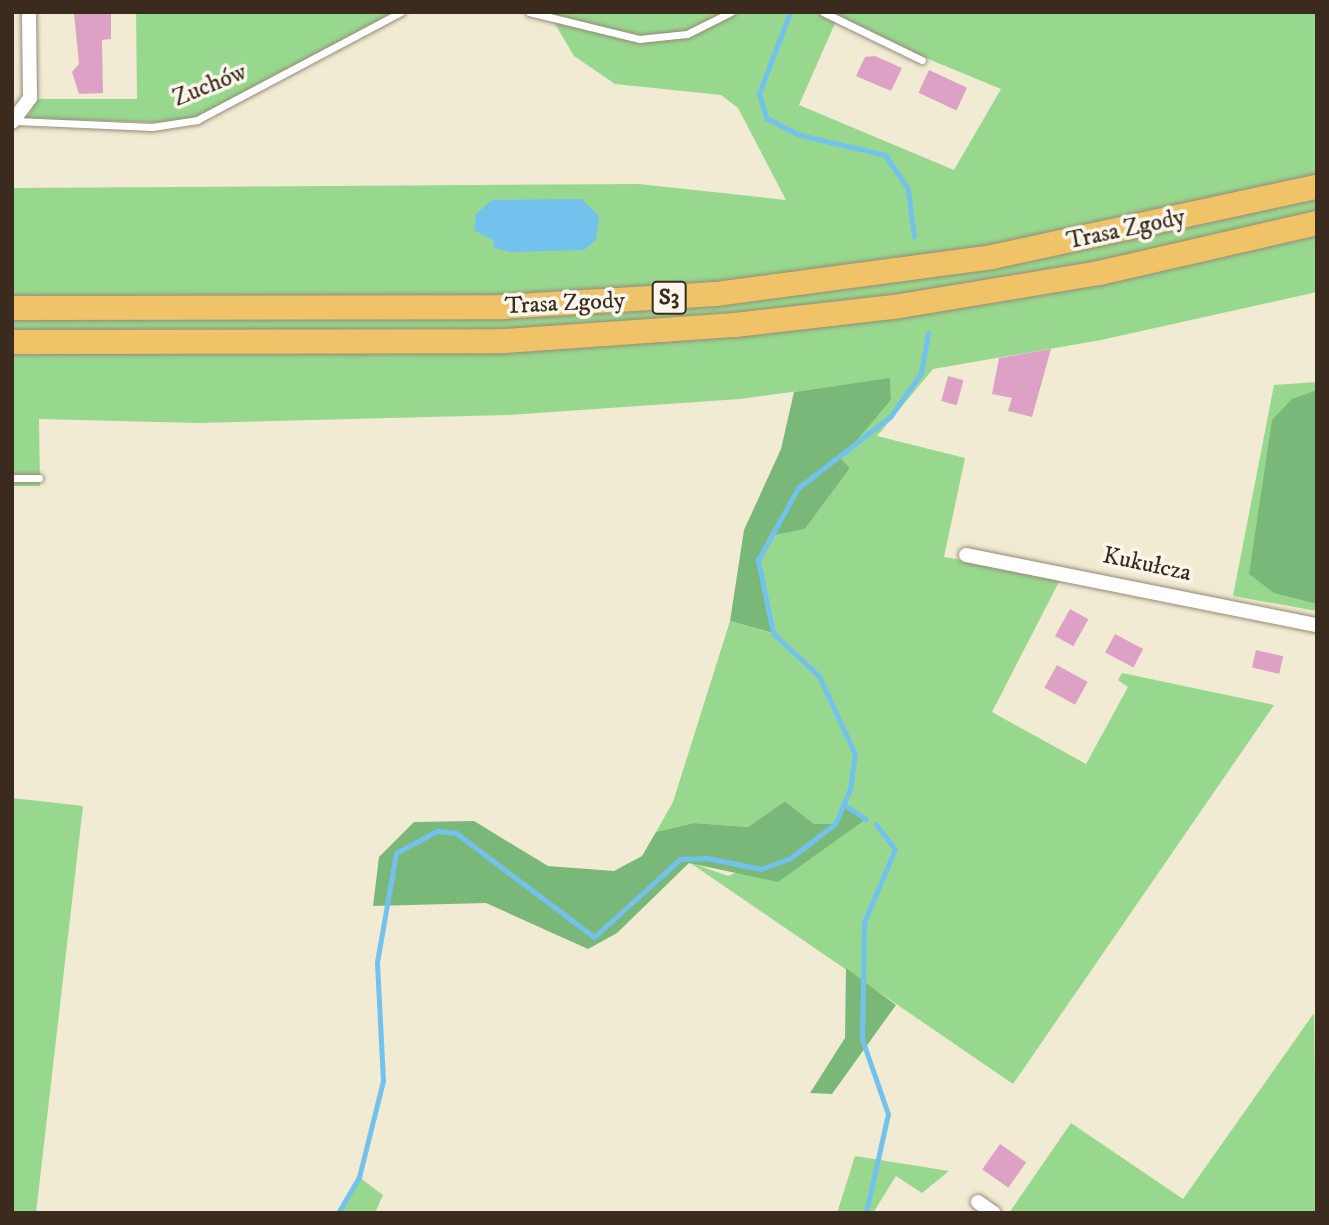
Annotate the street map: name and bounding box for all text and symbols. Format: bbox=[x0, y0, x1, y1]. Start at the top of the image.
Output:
street label: Zuchów bbox=[169, 58, 251, 114]
street label: Trasa Zgody bbox=[1064, 203, 1188, 257]
road number: S3 bbox=[652, 278, 686, 318]
street label: Trasa Zgody bbox=[504, 286, 626, 322]
street label: Kukułcza bbox=[1100, 542, 1194, 588]

